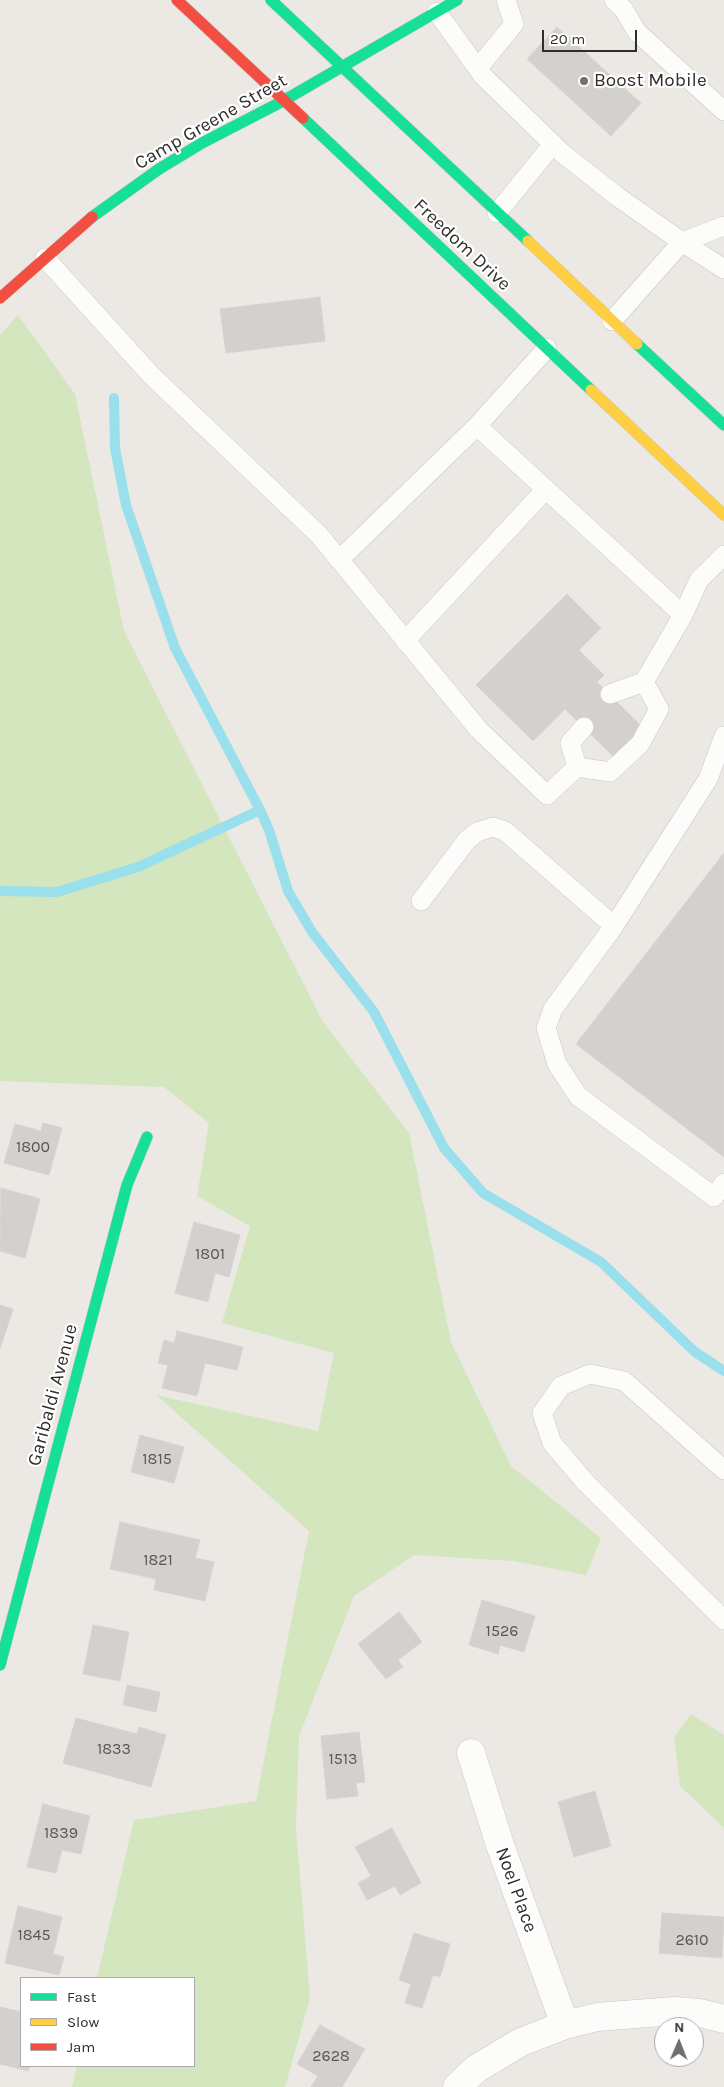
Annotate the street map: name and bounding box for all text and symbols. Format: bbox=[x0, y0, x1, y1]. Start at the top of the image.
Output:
scale bar bbox=[544, 20, 639, 52]
text: 20 m bbox=[550, 30, 585, 48]
street label: Camp Greene Street bbox=[131, 69, 291, 175]
place label: Boost Mobile bbox=[594, 70, 707, 92]
marker: Boost Mobile bbox=[578, 75, 590, 87]
street label: Freedom Drive bbox=[409, 194, 515, 296]
house number: 1800 bbox=[16, 1137, 50, 1157]
house number: 1801 bbox=[195, 1244, 225, 1264]
street label: Garibaldi Avenue bbox=[23, 1321, 83, 1469]
house number: 1815 bbox=[142, 1449, 172, 1469]
house number: 1821 bbox=[143, 1550, 173, 1570]
house number: 1526 bbox=[486, 1621, 518, 1641]
house number: 1833 bbox=[97, 1739, 131, 1759]
house number: 1513 bbox=[328, 1749, 358, 1769]
house number: 1839 bbox=[44, 1823, 78, 1843]
street label: Noel Place bbox=[490, 1844, 542, 1936]
house number: 1845 bbox=[17, 1925, 51, 1945]
house number: 2610 bbox=[675, 1930, 709, 1950]
legend bbox=[20, 1977, 195, 2067]
text: Fast bbox=[67, 1988, 96, 2006]
text: Slow bbox=[67, 2013, 99, 2031]
north arrow bbox=[654, 2017, 704, 2067]
text: N bbox=[674, 2019, 684, 2036]
text: Jam bbox=[67, 2038, 95, 2056]
house number: 2628 bbox=[312, 2046, 350, 2066]

